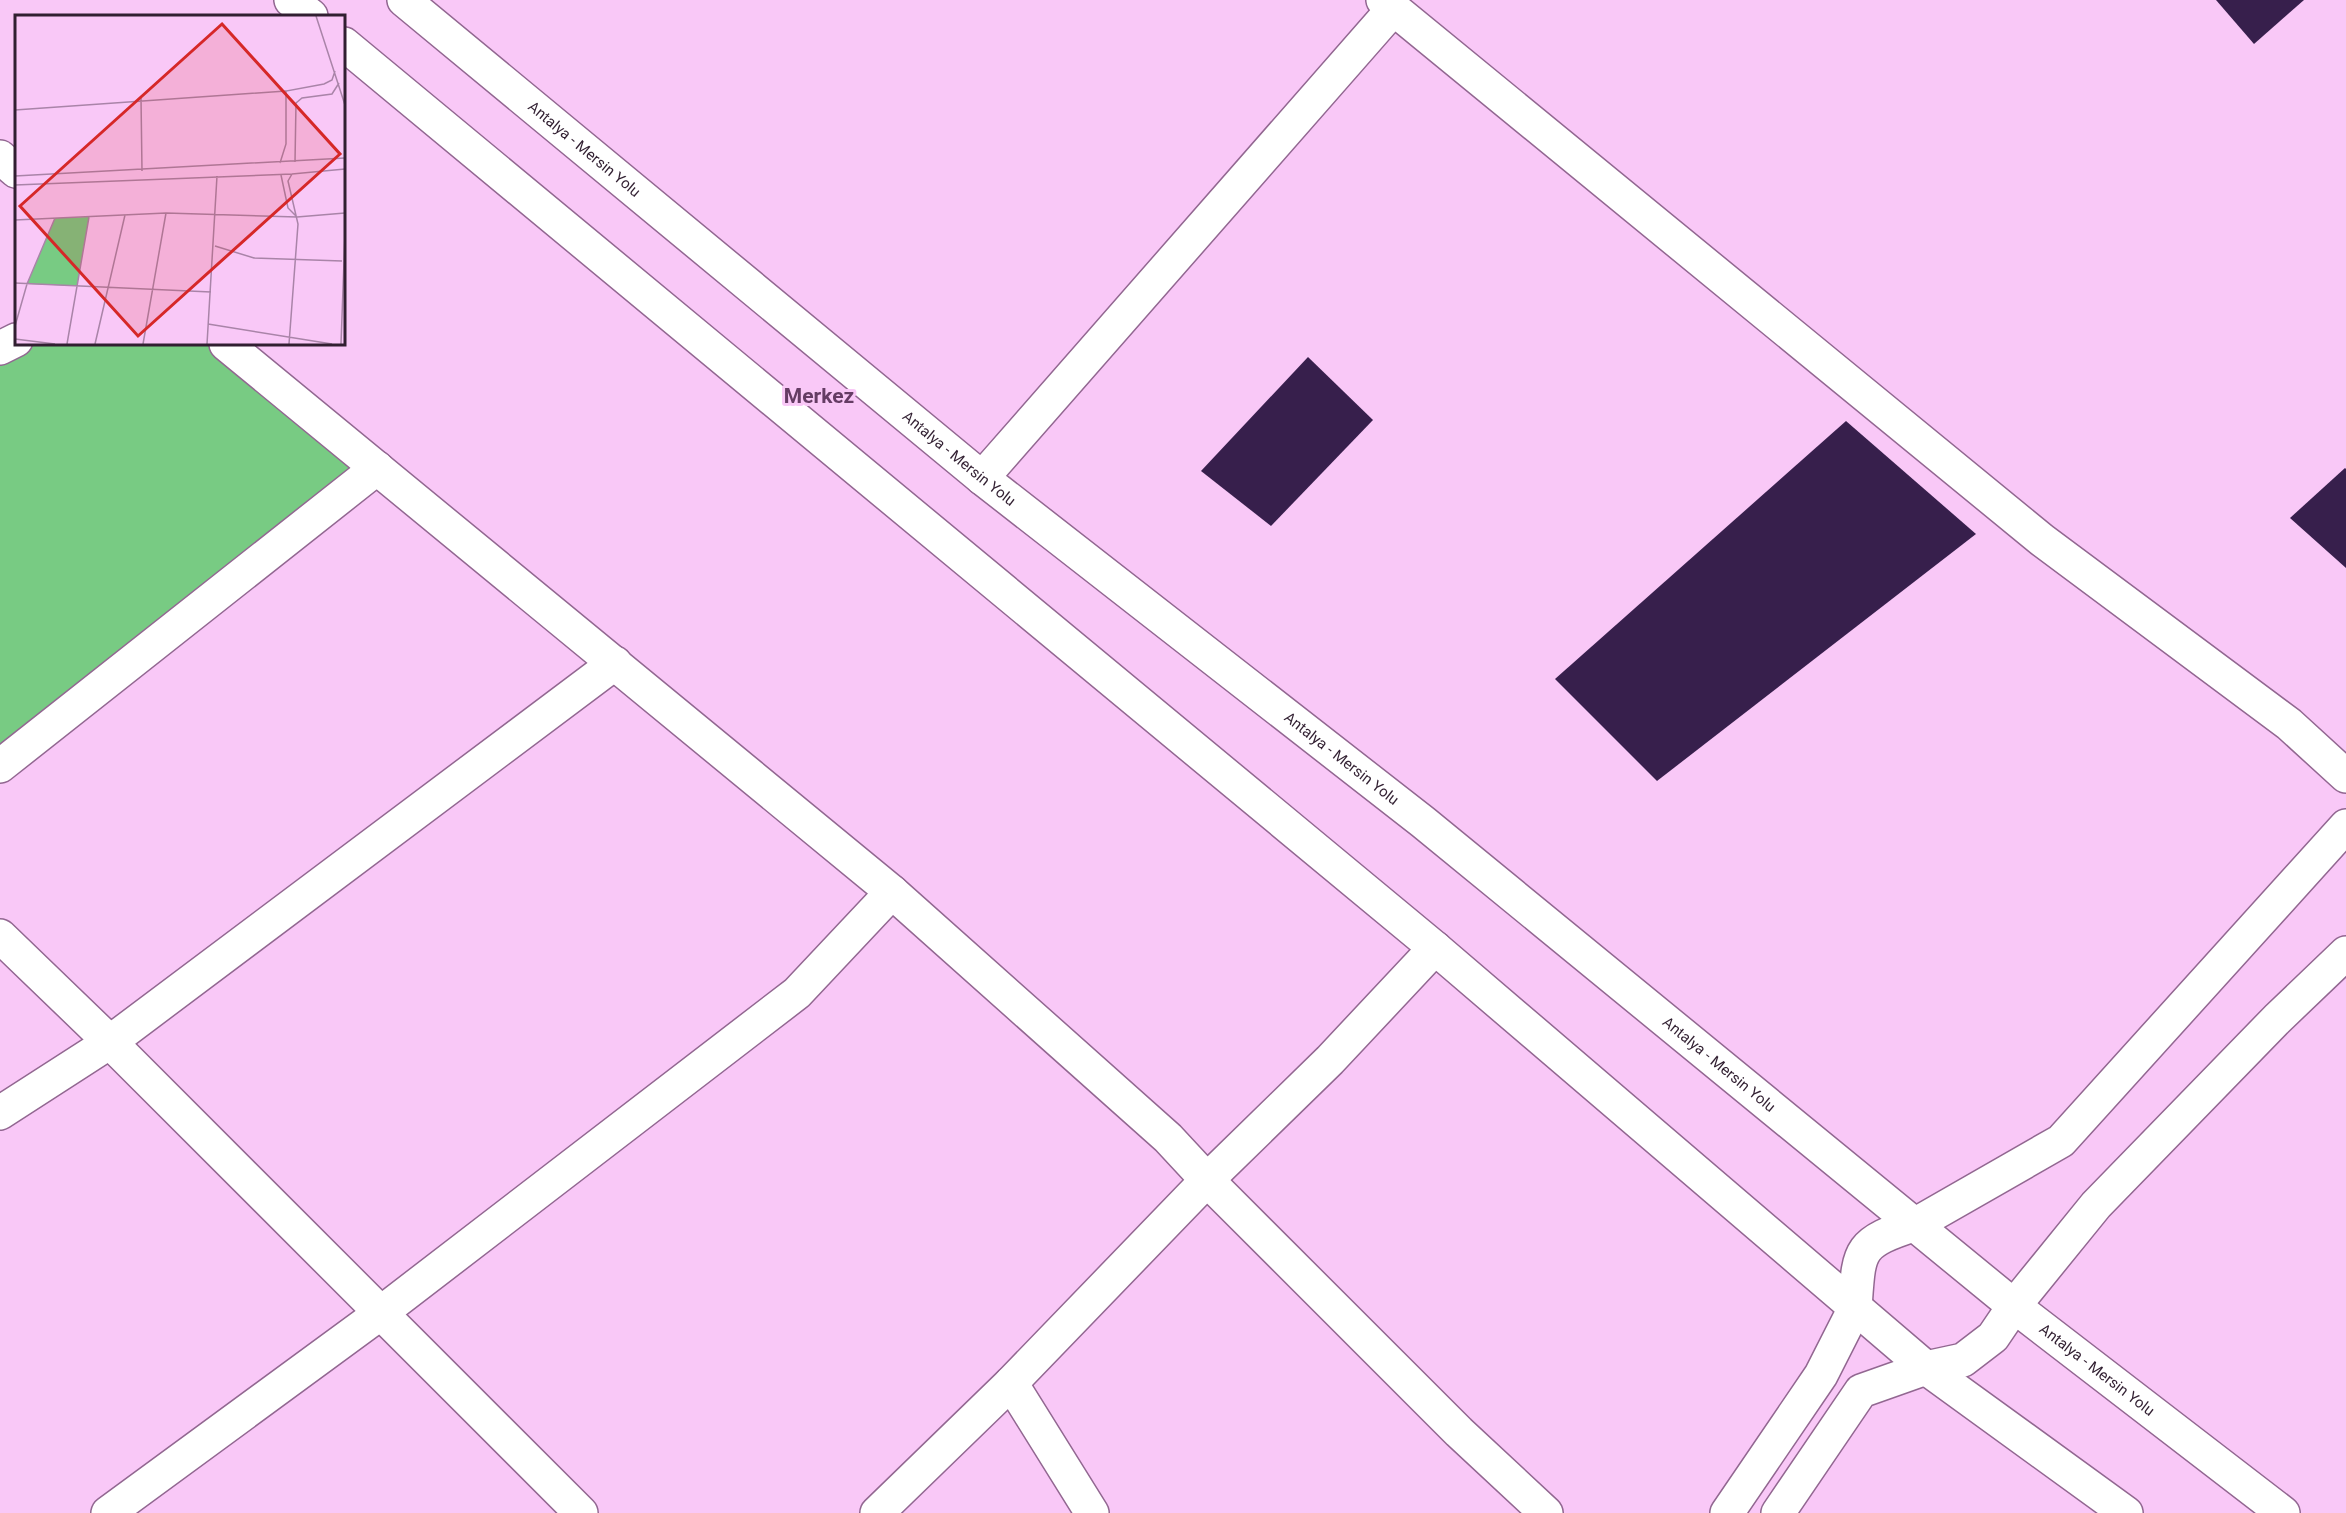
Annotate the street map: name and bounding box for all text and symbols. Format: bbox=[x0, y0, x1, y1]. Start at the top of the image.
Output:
inset map bbox=[15, 15, 345, 345]
street label: Antalya - Mersin Yolu bbox=[525, 97, 644, 201]
district label: Merkez bbox=[784, 384, 854, 408]
street label: Antalya - Mersin Yolu bbox=[899, 407, 1019, 510]
street label: Antalya - Mersin Yolu bbox=[1281, 708, 1402, 809]
street label: Antalya - Mersin Yolu bbox=[1659, 1013, 1779, 1116]
street label: Antalya - Mersin Yolu bbox=[2036, 1320, 2158, 1420]

